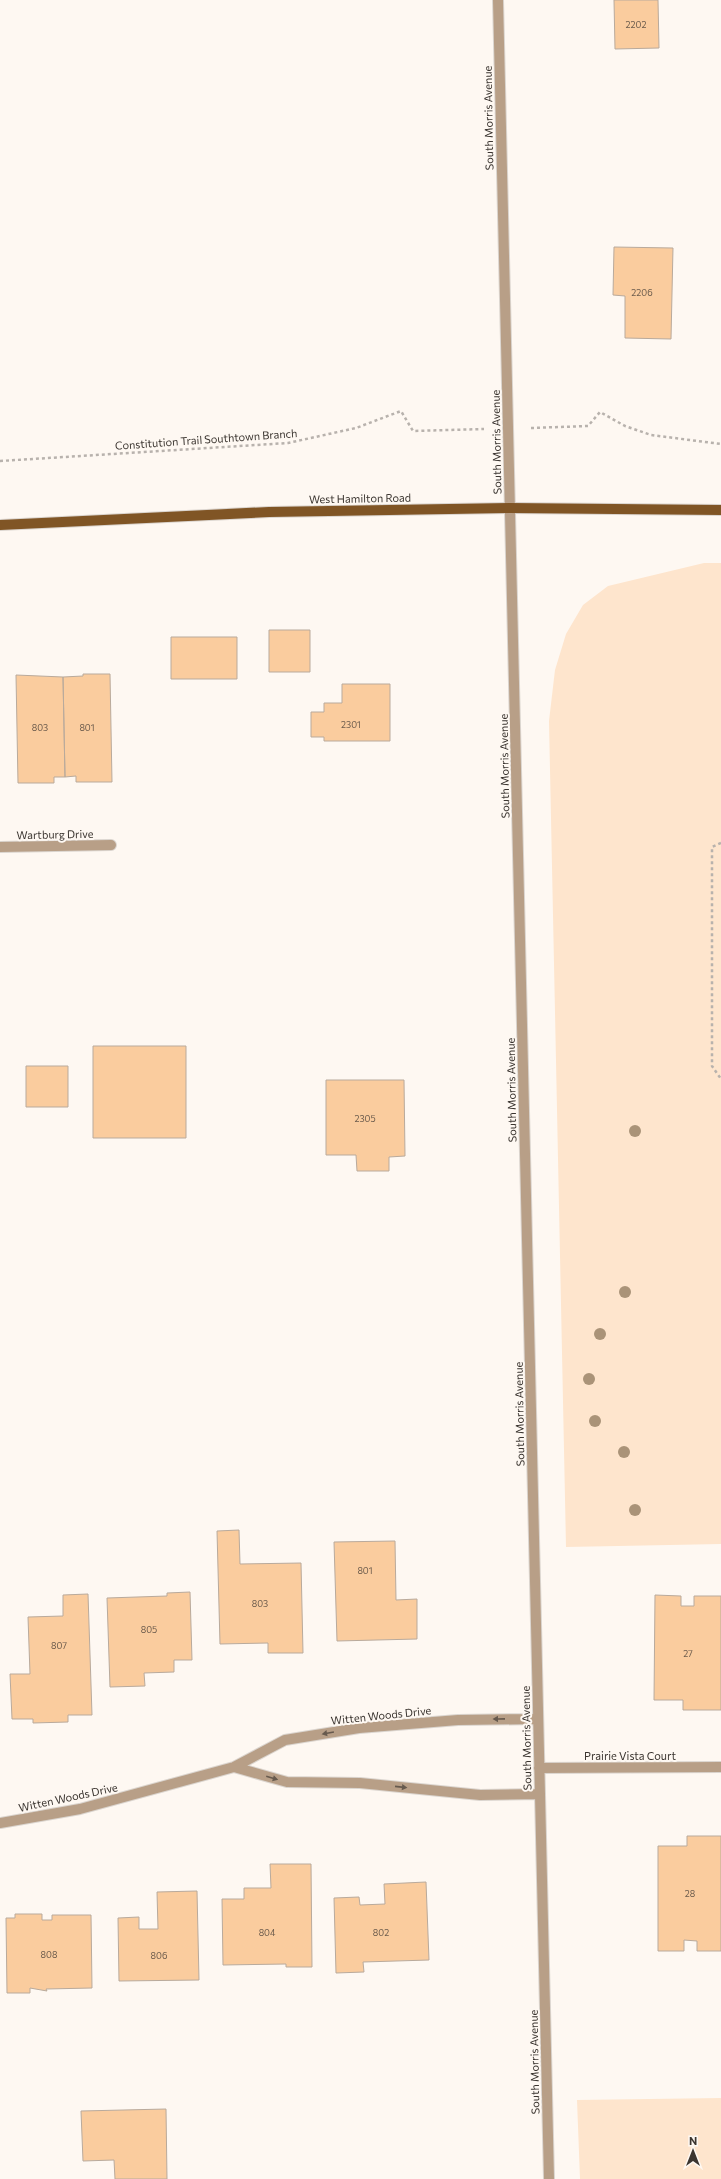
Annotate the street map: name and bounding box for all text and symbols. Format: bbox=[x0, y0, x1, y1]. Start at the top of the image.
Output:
house number: 2202 bbox=[626, 19, 646, 30]
street label: South Morris Avenue bbox=[481, 65, 495, 170]
house number: 2206 bbox=[631, 287, 653, 298]
street label: South Morris Avenue bbox=[489, 389, 503, 494]
street label: Constitution Trail Southtown Branch bbox=[114, 426, 298, 452]
street label: West Hamilton Road bbox=[309, 491, 411, 505]
street label: South Morris Avenue bbox=[497, 713, 511, 818]
house number: 2301 bbox=[341, 719, 361, 730]
house number: 803 bbox=[32, 722, 48, 733]
house number: 801 bbox=[79, 722, 95, 733]
street label: Wartburg Drive bbox=[16, 827, 94, 841]
street label: South Morris Avenue bbox=[504, 1037, 518, 1142]
house number: 2305 bbox=[354, 1113, 376, 1124]
street label: South Morris Avenue bbox=[512, 1361, 526, 1466]
house number: 801 bbox=[357, 1565, 373, 1576]
house number: 803 bbox=[252, 1598, 268, 1609]
house number: 805 bbox=[141, 1624, 157, 1635]
house number: 807 bbox=[51, 1640, 67, 1651]
house number: 27 bbox=[683, 1648, 693, 1659]
street label: South Morris Avenue bbox=[519, 1685, 533, 1790]
street label: Witten Woods Drive bbox=[330, 1703, 432, 1727]
one-way arrow bbox=[493, 1716, 505, 1723]
one-way arrow bbox=[322, 1730, 334, 1736]
street label: Prairie Vista Court bbox=[584, 1749, 676, 1762]
one-way arrow bbox=[266, 1775, 278, 1781]
street label: Witten Woods Drive bbox=[17, 1780, 119, 1814]
one-way arrow bbox=[395, 1784, 407, 1790]
house number: 28 bbox=[685, 1888, 695, 1899]
house number: 804 bbox=[259, 1927, 276, 1938]
house number: 802 bbox=[373, 1927, 389, 1938]
house number: 808 bbox=[41, 1949, 57, 1960]
house number: 806 bbox=[151, 1950, 167, 1961]
street label: South Morris Avenue bbox=[527, 2009, 541, 2114]
north arrow bbox=[673, 2131, 713, 2171]
text: N bbox=[689, 2134, 697, 2147]

